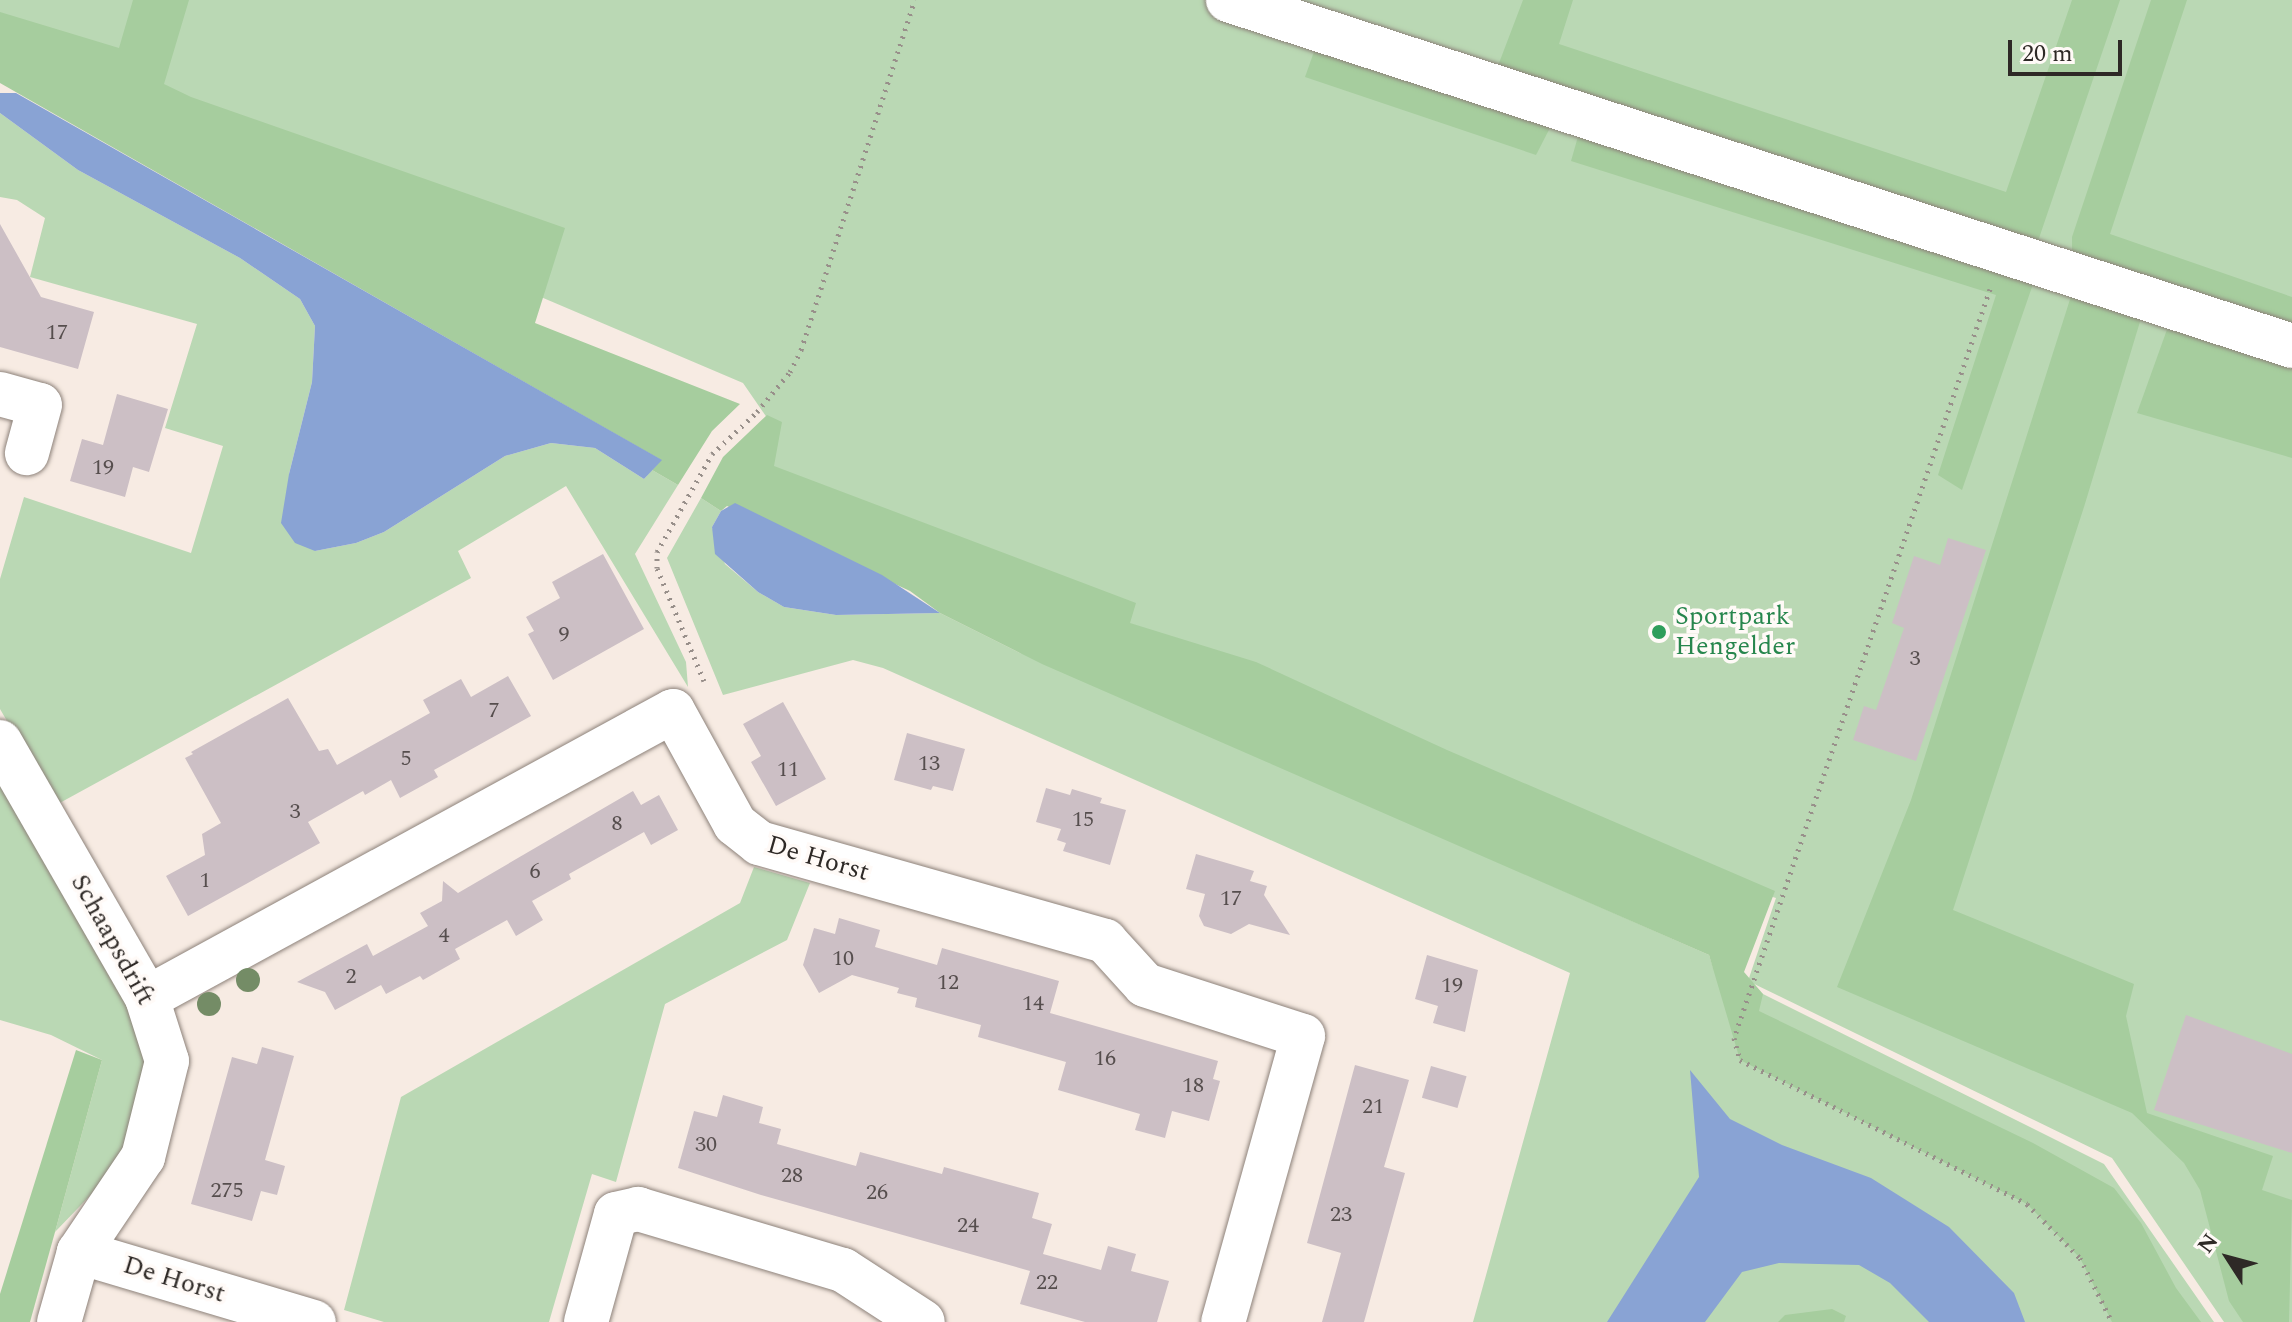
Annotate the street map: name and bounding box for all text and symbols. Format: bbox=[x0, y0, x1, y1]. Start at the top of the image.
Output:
scale bar bbox=[2012, 24, 2126, 74]
text: 20 m bbox=[2022, 36, 2073, 72]
house number: 17 bbox=[46, 320, 68, 346]
house number: 19 bbox=[92, 455, 114, 481]
place label: Sportpark Hengelder bbox=[1675, 601, 1795, 662]
house number: 9 bbox=[559, 622, 569, 648]
marker: Sportpark Hengelder bbox=[1650, 623, 1668, 641]
house number: 3 bbox=[1910, 646, 1920, 672]
house number: 7 bbox=[489, 698, 499, 724]
house number: 5 bbox=[401, 746, 411, 772]
house number: 13 bbox=[918, 751, 940, 777]
house number: 11 bbox=[777, 757, 799, 783]
house number: 3 bbox=[290, 799, 300, 825]
house number: 15 bbox=[1072, 807, 1094, 833]
house number: 8 bbox=[612, 811, 622, 837]
street label: De Horst bbox=[763, 830, 873, 888]
house number: 6 bbox=[530, 859, 540, 885]
house number: 1 bbox=[200, 868, 210, 894]
street label: Schaapsdrift bbox=[63, 869, 161, 1011]
house number: 17 bbox=[1220, 886, 1242, 912]
house number: 4 bbox=[439, 923, 449, 949]
house number: 10 bbox=[832, 946, 854, 972]
house number: 2 bbox=[346, 964, 356, 990]
house number: 12 bbox=[937, 970, 959, 996]
house number: 19 bbox=[1441, 973, 1463, 999]
house number: 14 bbox=[1022, 991, 1044, 1017]
house number: 16 bbox=[1094, 1046, 1116, 1072]
house number: 18 bbox=[1182, 1073, 1204, 1099]
house number: 21 bbox=[1362, 1094, 1384, 1120]
house number: 30 bbox=[695, 1132, 717, 1158]
house number: 28 bbox=[781, 1163, 803, 1189]
house number: 275 bbox=[211, 1178, 243, 1204]
house number: 26 bbox=[866, 1180, 888, 1206]
house number: 23 bbox=[1330, 1202, 1352, 1228]
house number: 24 bbox=[957, 1213, 979, 1239]
north arrow bbox=[2188, 1218, 2268, 1298]
text: N bbox=[2190, 1227, 2227, 1261]
street label: De Horst bbox=[119, 1250, 229, 1310]
house number: 22 bbox=[1036, 1270, 1058, 1296]

